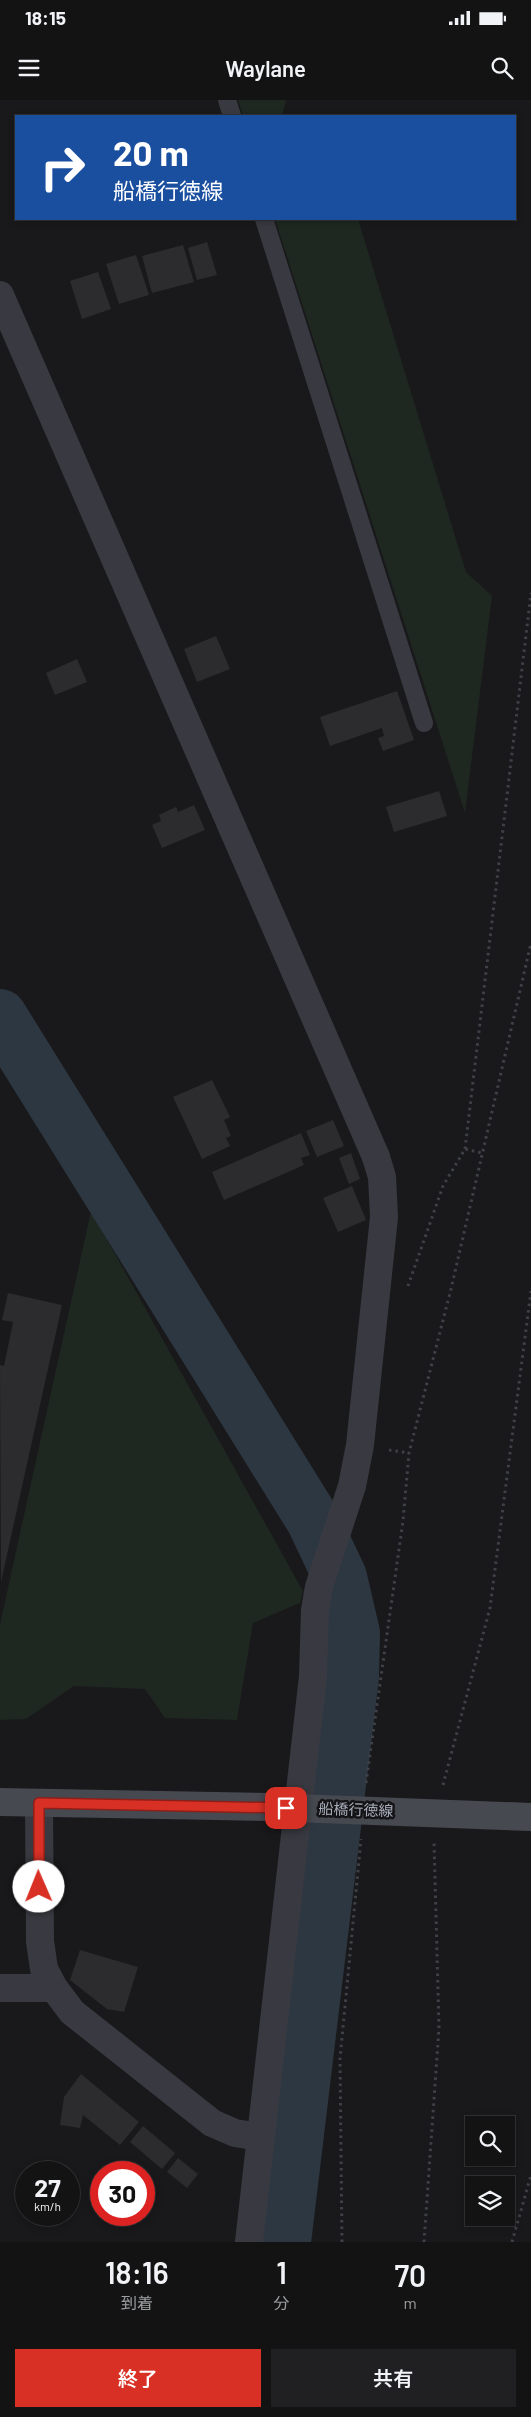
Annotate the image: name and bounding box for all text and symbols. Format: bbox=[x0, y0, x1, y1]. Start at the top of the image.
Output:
text: 18:15 bbox=[25, 6, 66, 29]
icon: menu bbox=[15, 54, 43, 82]
icon: search bbox=[488, 54, 516, 82]
text: Waylane bbox=[225, 55, 306, 81]
text: 20 m bbox=[113, 131, 189, 173]
icon: right bbox=[30, 135, 95, 200]
text: 船橋行徳線 bbox=[113, 177, 223, 203]
pin bbox=[265, 1787, 307, 1829]
icon: arrive bbox=[272, 1794, 300, 1822]
street label: 船橋行徳線 bbox=[318, 1799, 394, 1819]
position arrow bbox=[12, 1860, 64, 1912]
map controls bbox=[465, 2116, 515, 2226]
button: search bbox=[465, 2116, 515, 2166]
speed limit sign: 30 bbox=[90, 2161, 155, 2226]
text: 27 bbox=[34, 2172, 61, 2202]
button: layers bbox=[465, 2176, 515, 2226]
text: km/h bbox=[34, 2199, 61, 2213]
text: 18:16 bbox=[105, 2254, 169, 2290]
text: 1 bbox=[276, 2254, 287, 2290]
text: 70 bbox=[394, 2257, 426, 2293]
text: 到着 bbox=[121, 2293, 153, 2312]
text: 分 bbox=[273, 2293, 290, 2312]
text: m bbox=[404, 2293, 417, 2312]
button: 終了 bbox=[15, 2349, 261, 2407]
button: 共有 bbox=[271, 2349, 516, 2407]

